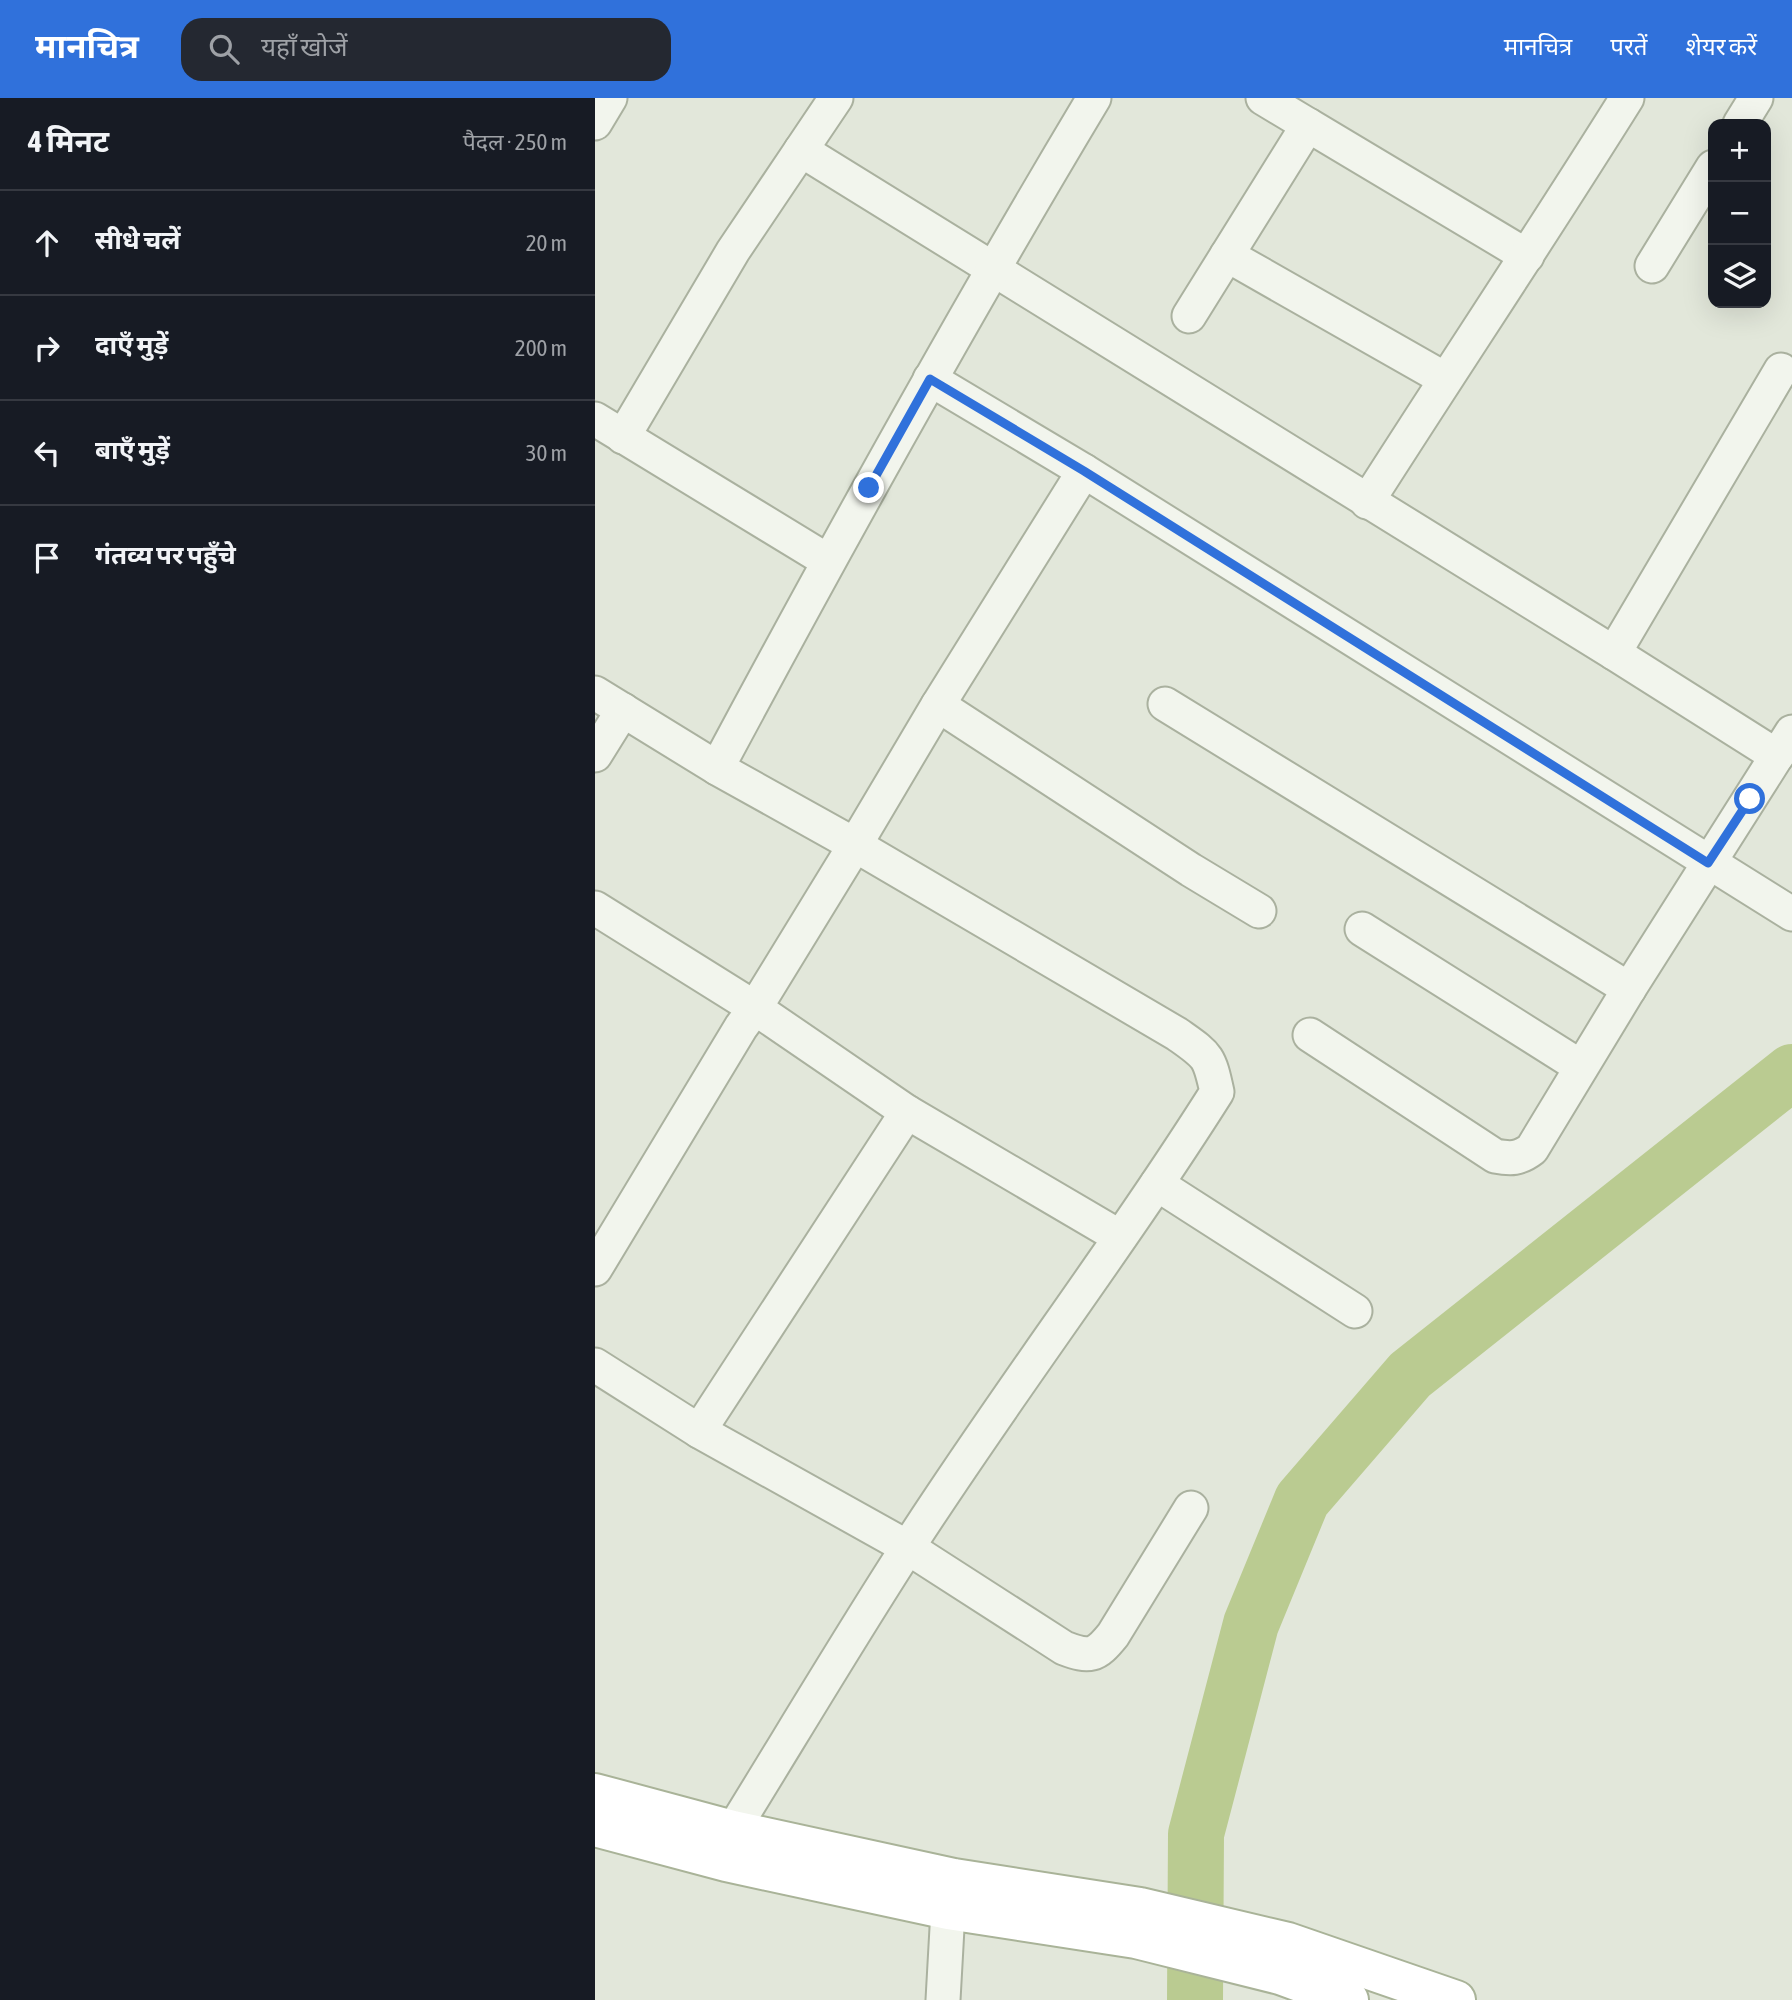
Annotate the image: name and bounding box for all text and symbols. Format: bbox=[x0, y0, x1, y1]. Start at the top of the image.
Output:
search box bbox=[181, 18, 671, 81]
text: मानचित्र bbox=[35, 27, 139, 65]
icon: search bbox=[205, 30, 243, 68]
text: यहाँ खोजें bbox=[261, 32, 348, 62]
text: मानचित्र bbox=[1504, 33, 1572, 60]
text: परतें bbox=[1610, 33, 1647, 60]
text: शेयर करें bbox=[1685, 33, 1757, 60]
map controls bbox=[1708, 119, 1771, 308]
button: + bbox=[1708, 119, 1771, 182]
text: 4 मिनट bbox=[28, 124, 109, 158]
text: पैदल · 250 m bbox=[463, 129, 567, 155]
button: − bbox=[1708, 182, 1771, 245]
icon: ahead bbox=[28, 224, 66, 262]
text: सीधे चलें bbox=[95, 225, 181, 255]
text: 20 m bbox=[526, 230, 567, 256]
button: layers bbox=[1708, 245, 1771, 308]
icon: right bbox=[28, 329, 66, 367]
text: दाएँ मुड़ें bbox=[95, 330, 168, 360]
text: 200 m bbox=[515, 335, 567, 361]
icon: left bbox=[28, 434, 66, 472]
text: बाएँ मुड़ें bbox=[95, 435, 170, 465]
text: 30 m bbox=[526, 440, 567, 466]
route end bbox=[853, 472, 884, 503]
icon: arrive bbox=[28, 539, 66, 577]
text: गंतव्य पर पहुँचे bbox=[95, 540, 236, 570]
route start bbox=[1734, 783, 1765, 814]

